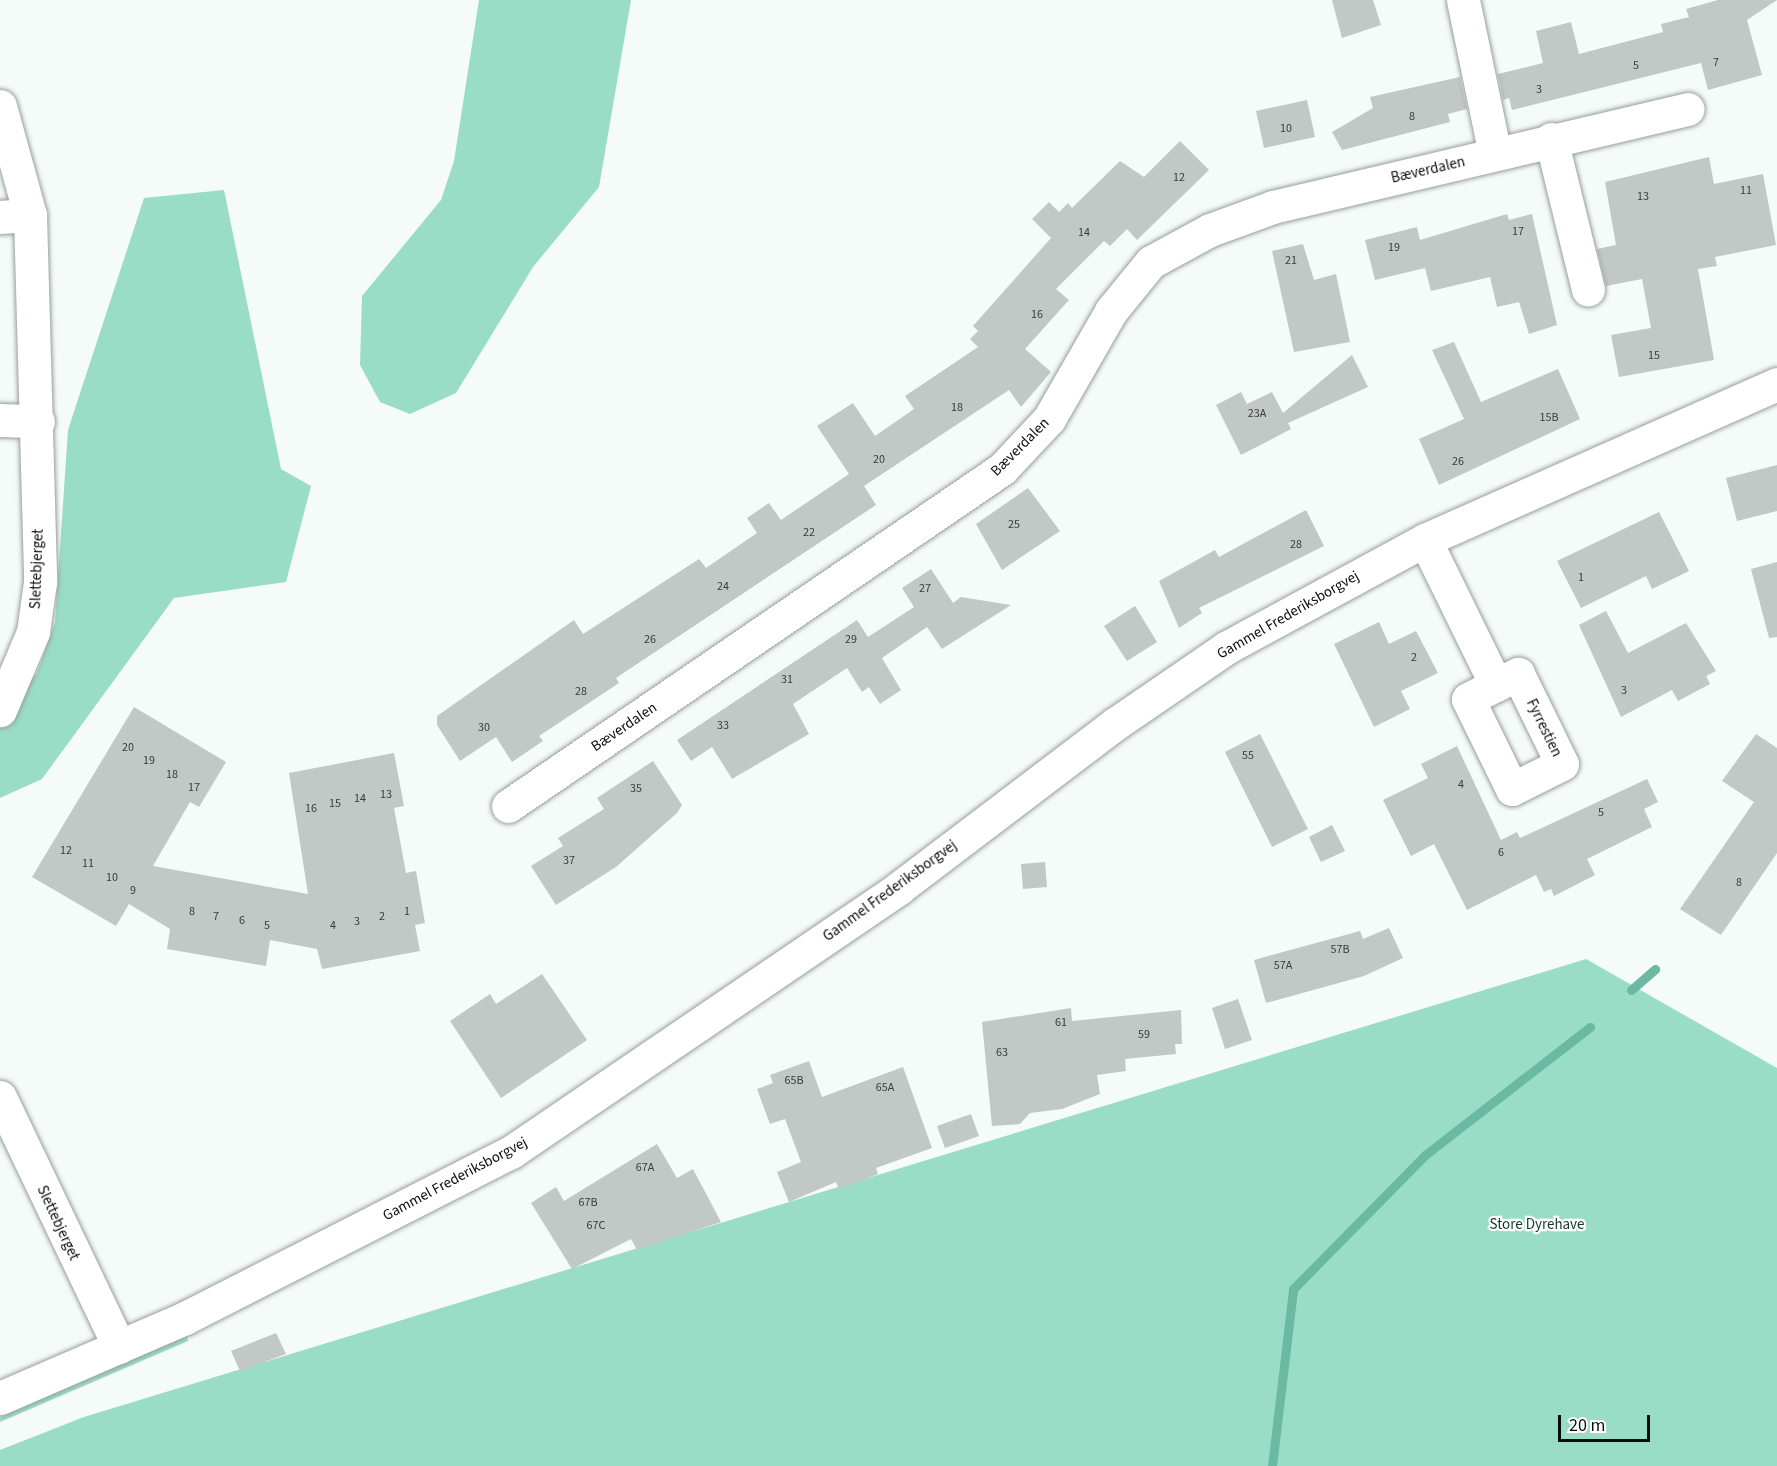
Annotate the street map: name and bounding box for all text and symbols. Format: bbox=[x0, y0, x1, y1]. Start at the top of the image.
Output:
house number: 7 bbox=[1713, 56, 1719, 70]
house number: 5 bbox=[1633, 59, 1639, 73]
house number: 3 bbox=[1536, 83, 1542, 97]
house number: 8 bbox=[1409, 110, 1415, 124]
house number: 10 bbox=[1280, 122, 1292, 136]
street label: Bæverdalen bbox=[1389, 153, 1467, 187]
house number: 12 bbox=[1173, 171, 1185, 185]
house number: 11 bbox=[1740, 184, 1752, 198]
house number: 13 bbox=[1637, 190, 1649, 204]
house number: 17 bbox=[1512, 225, 1524, 239]
house number: 14 bbox=[1078, 226, 1090, 240]
house number: 19 bbox=[1388, 241, 1400, 255]
house number: 21 bbox=[1285, 254, 1297, 268]
house number: 16 bbox=[1031, 308, 1043, 322]
house number: 15 bbox=[1648, 349, 1660, 363]
house number: 18 bbox=[951, 401, 963, 415]
house number: 23A bbox=[1248, 407, 1266, 421]
house number: 15B bbox=[1540, 411, 1558, 425]
street label: Bæverdalen bbox=[987, 414, 1053, 480]
house number: 20 bbox=[873, 453, 885, 467]
house number: 26 bbox=[1452, 455, 1464, 469]
house number: 25 bbox=[1008, 518, 1020, 532]
house number: 22 bbox=[803, 526, 815, 540]
street label: Slettebjerget bbox=[27, 529, 47, 609]
house number: 28 bbox=[1290, 538, 1302, 552]
street label: Gammel Frederiksborgvej bbox=[1214, 567, 1362, 663]
house number: 1 bbox=[1578, 571, 1584, 585]
house number: 24 bbox=[717, 580, 729, 594]
house number: 27 bbox=[919, 582, 931, 596]
house number: 26 bbox=[644, 633, 656, 647]
house number: 29 bbox=[845, 633, 857, 647]
house number: 2 bbox=[1411, 651, 1417, 665]
house number: 31 bbox=[781, 673, 793, 687]
house number: 3 bbox=[1621, 684, 1627, 698]
house number: 28 bbox=[575, 685, 587, 699]
street label: Fyrrestien bbox=[1522, 696, 1566, 760]
street label: Bæverdalen bbox=[588, 698, 660, 756]
house number: 33 bbox=[717, 719, 729, 733]
house number: 30 bbox=[478, 721, 490, 735]
house number: 20 bbox=[122, 741, 134, 755]
house number: 55 bbox=[1242, 749, 1254, 763]
house number: 19 bbox=[143, 754, 155, 768]
house number: 18 bbox=[166, 768, 178, 782]
house number: 4 bbox=[1458, 778, 1464, 792]
house number: 17 bbox=[188, 781, 200, 795]
house number: 35 bbox=[630, 782, 642, 796]
house number: 13 bbox=[380, 788, 392, 802]
house number: 14 bbox=[354, 792, 366, 806]
house number: 15 bbox=[329, 797, 341, 811]
house number: 16 bbox=[305, 802, 317, 816]
house number: 5 bbox=[1598, 806, 1604, 820]
street label: Gammel Frederiksborgvej bbox=[820, 836, 960, 946]
house number: 12 bbox=[60, 844, 72, 858]
house number: 6 bbox=[1498, 846, 1504, 860]
house number: 37 bbox=[563, 854, 575, 868]
house number: 11 bbox=[82, 857, 94, 871]
house number: 10 bbox=[106, 871, 118, 885]
house number: 8 bbox=[1736, 876, 1742, 890]
house number: 9 bbox=[130, 884, 136, 898]
house number: 8 bbox=[189, 905, 195, 919]
house number: 1 bbox=[404, 905, 410, 919]
house number: 7 bbox=[213, 910, 219, 924]
house number: 2 bbox=[379, 910, 385, 924]
house number: 6 bbox=[239, 914, 245, 928]
house number: 3 bbox=[354, 915, 360, 929]
house number: 5 bbox=[264, 919, 270, 933]
house number: 4 bbox=[330, 919, 336, 933]
house number: 57B bbox=[1331, 943, 1349, 957]
house number: 57A bbox=[1274, 959, 1292, 973]
house number: 61 bbox=[1055, 1016, 1067, 1030]
house number: 59 bbox=[1138, 1028, 1150, 1042]
house number: 63 bbox=[996, 1046, 1008, 1060]
house number: 65B bbox=[785, 1074, 803, 1088]
house number: 65A bbox=[876, 1081, 894, 1095]
street label: Gammel Frederiksborgvej bbox=[380, 1133, 530, 1225]
house number: 67A bbox=[636, 1161, 654, 1175]
street label: Slettebjerget bbox=[33, 1183, 83, 1263]
house number: 67B bbox=[579, 1196, 597, 1210]
park label: Store Dyrehave bbox=[1490, 1216, 1584, 1234]
house number: 67C bbox=[587, 1219, 605, 1233]
scale bar bbox=[1561, 1403, 1652, 1441]
text: 20 m bbox=[1569, 1413, 1605, 1438]

